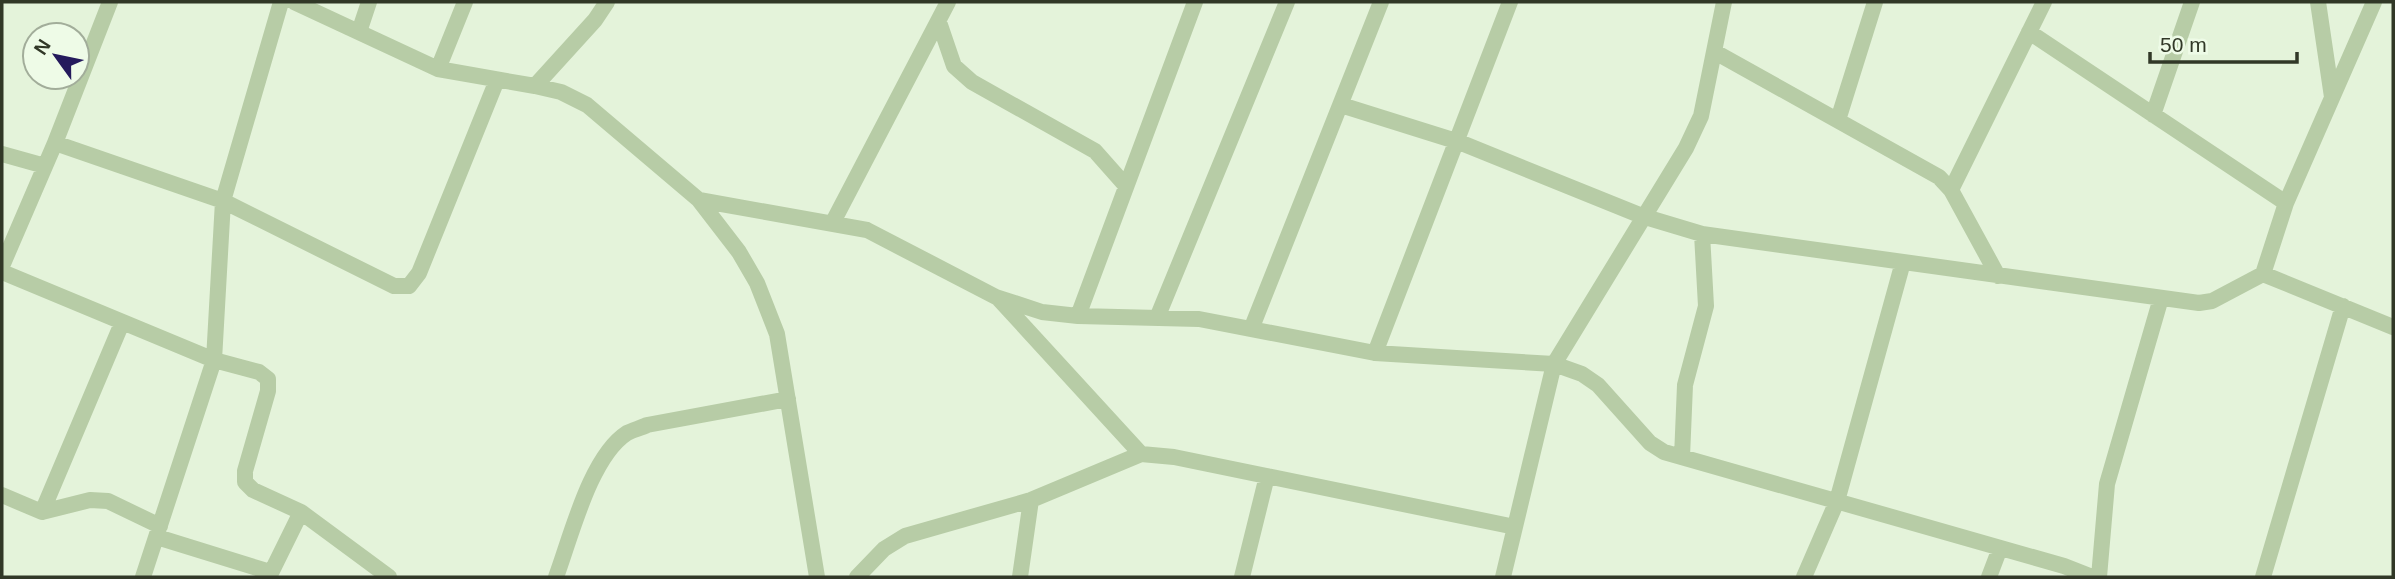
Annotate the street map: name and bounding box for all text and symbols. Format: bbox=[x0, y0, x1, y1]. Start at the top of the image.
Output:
north arrow bbox=[21, 21, 91, 91]
scale bar bbox=[2150, 21, 2297, 65]
text: 50 m bbox=[2160, 33, 2207, 56]
text: N bbox=[30, 36, 55, 58]

